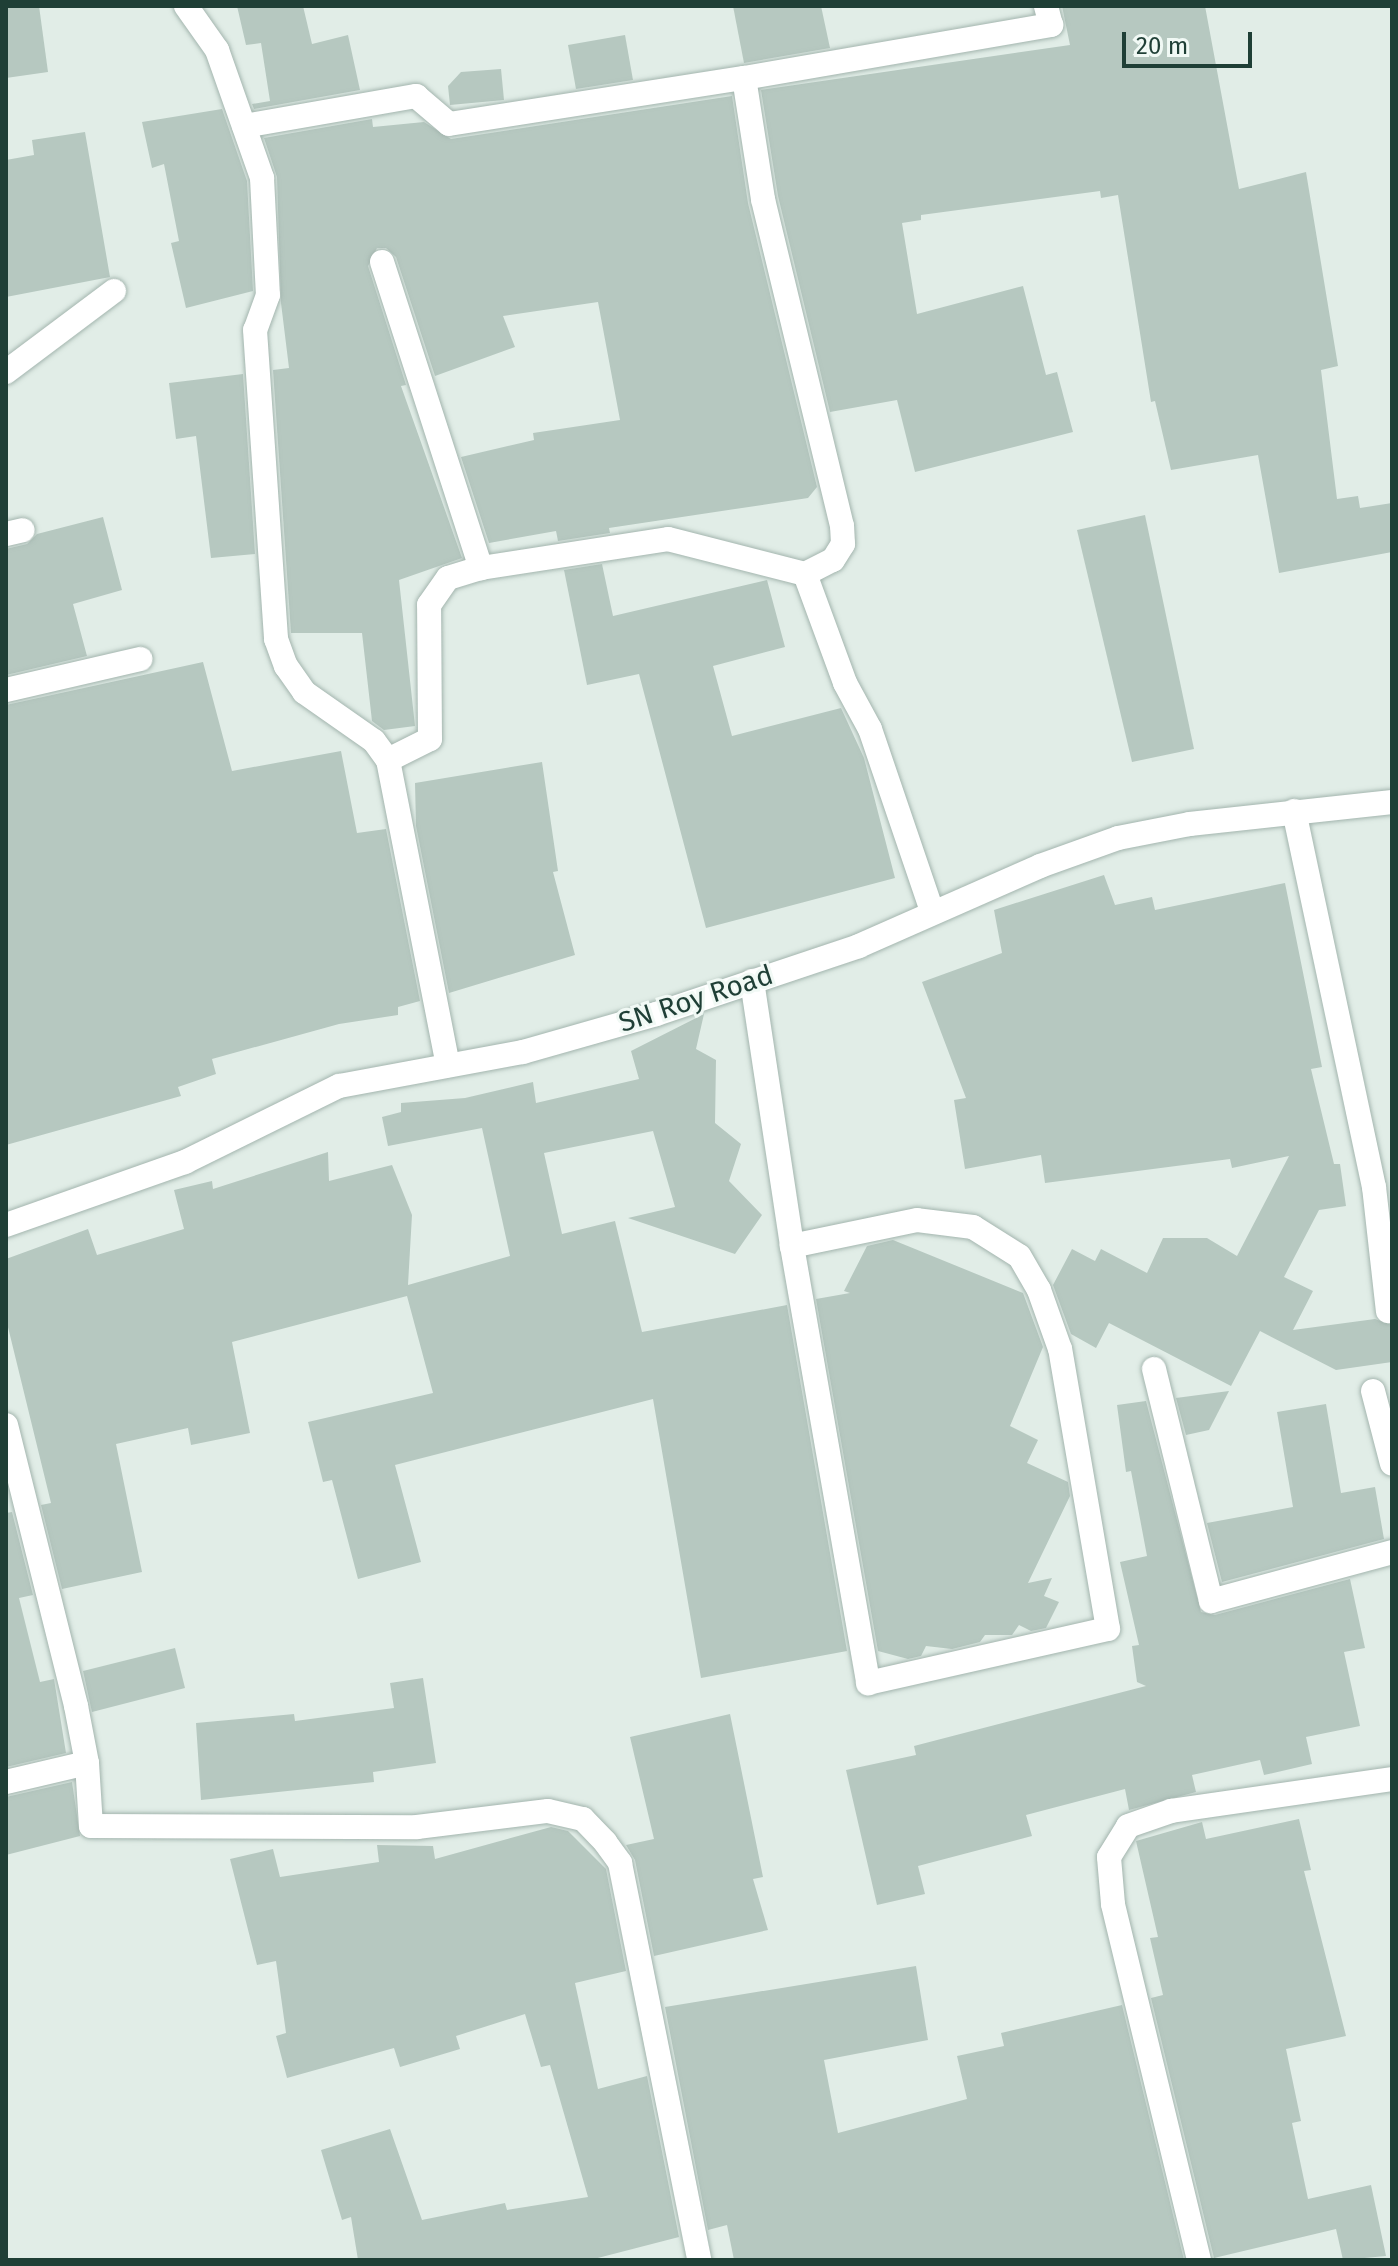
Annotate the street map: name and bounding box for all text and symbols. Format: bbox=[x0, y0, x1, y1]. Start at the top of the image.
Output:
scale bar bbox=[1126, 16, 1256, 66]
text: 20 m bbox=[1136, 32, 1188, 60]
street label: SN Roy Road bbox=[615, 958, 777, 1040]

